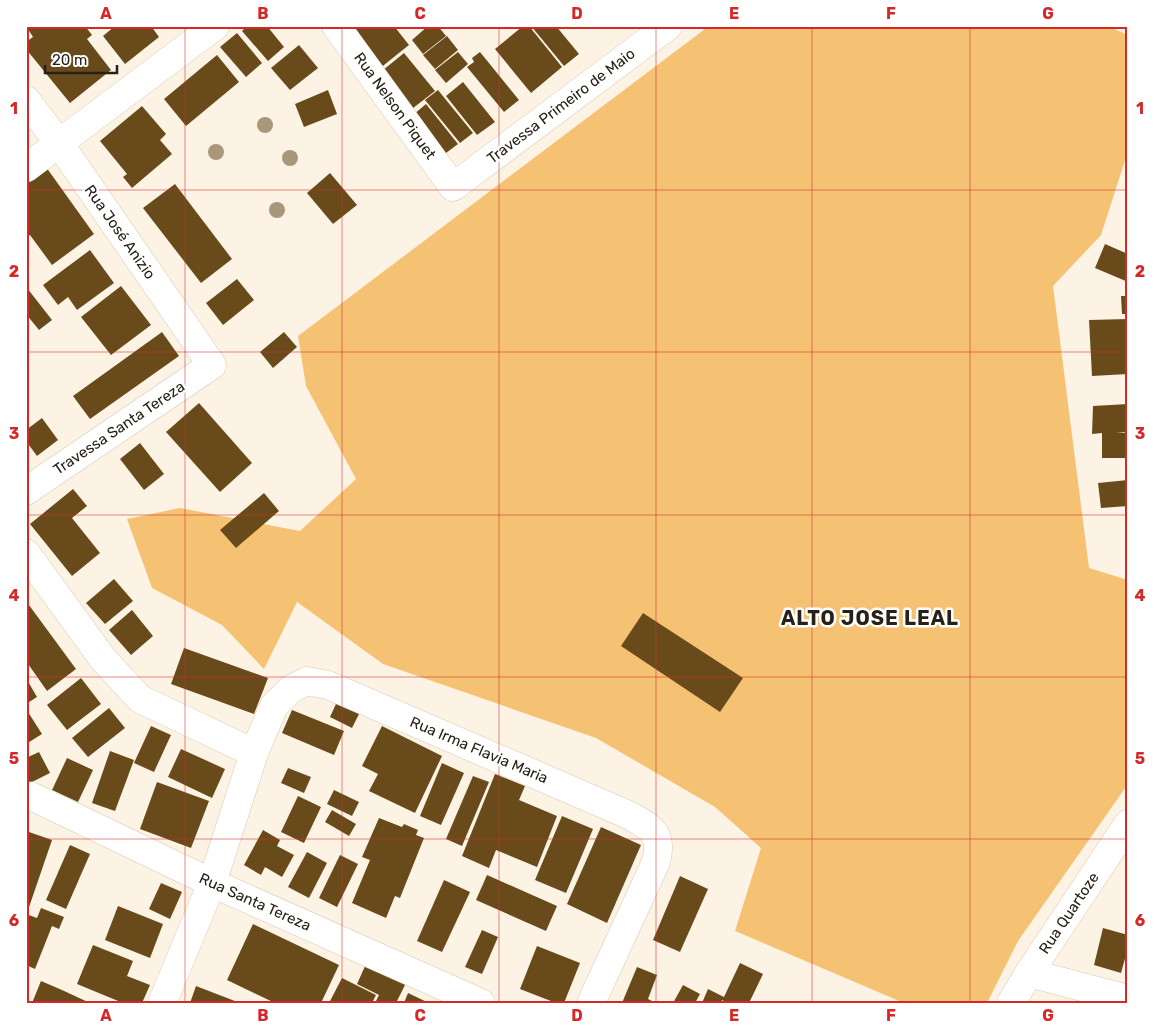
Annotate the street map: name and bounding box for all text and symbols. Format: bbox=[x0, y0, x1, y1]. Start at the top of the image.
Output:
text: A bbox=[100, 4, 112, 23]
text: B bbox=[257, 4, 269, 23]
text: C bbox=[414, 4, 426, 23]
text: D bbox=[571, 4, 583, 23]
text: E bbox=[729, 4, 739, 23]
text: F bbox=[886, 4, 896, 23]
text: G bbox=[1042, 4, 1054, 23]
scale bar bbox=[45, 42, 118, 74]
street label: Travessa Primeiro de Maio bbox=[484, 45, 638, 167]
street label: Rua Nelson Piquet bbox=[350, 49, 440, 163]
text: 20 m bbox=[52, 51, 87, 69]
text: 1 bbox=[10, 99, 18, 118]
text: 1 bbox=[1136, 99, 1144, 118]
street label: Rua José Anizio bbox=[81, 181, 159, 283]
text: 2 bbox=[9, 262, 19, 281]
text: 2 bbox=[1135, 262, 1145, 281]
street label: Travessa Santa Tereza bbox=[50, 377, 188, 479]
text: 3 bbox=[9, 424, 19, 443]
text: 3 bbox=[1135, 424, 1145, 443]
text: 4 bbox=[9, 586, 20, 605]
text: 4 bbox=[1135, 586, 1146, 605]
district label: ALTO JOSE LEAL bbox=[781, 606, 959, 630]
street label: Rua Irma Flavia Maria bbox=[407, 713, 551, 787]
text: 5 bbox=[9, 749, 19, 768]
text: 5 bbox=[1135, 749, 1145, 768]
street label: Rua Santa Tereza bbox=[196, 869, 314, 935]
street label: Rua Quartoze bbox=[1035, 869, 1103, 957]
text: 6 bbox=[9, 911, 19, 930]
text: 6 bbox=[1135, 911, 1145, 930]
text: A bbox=[100, 1006, 112, 1025]
text: B bbox=[257, 1006, 269, 1025]
text: C bbox=[414, 1006, 426, 1025]
text: D bbox=[571, 1006, 583, 1025]
text: E bbox=[729, 1006, 739, 1025]
text: F bbox=[886, 1006, 896, 1025]
text: G bbox=[1042, 1006, 1054, 1025]

